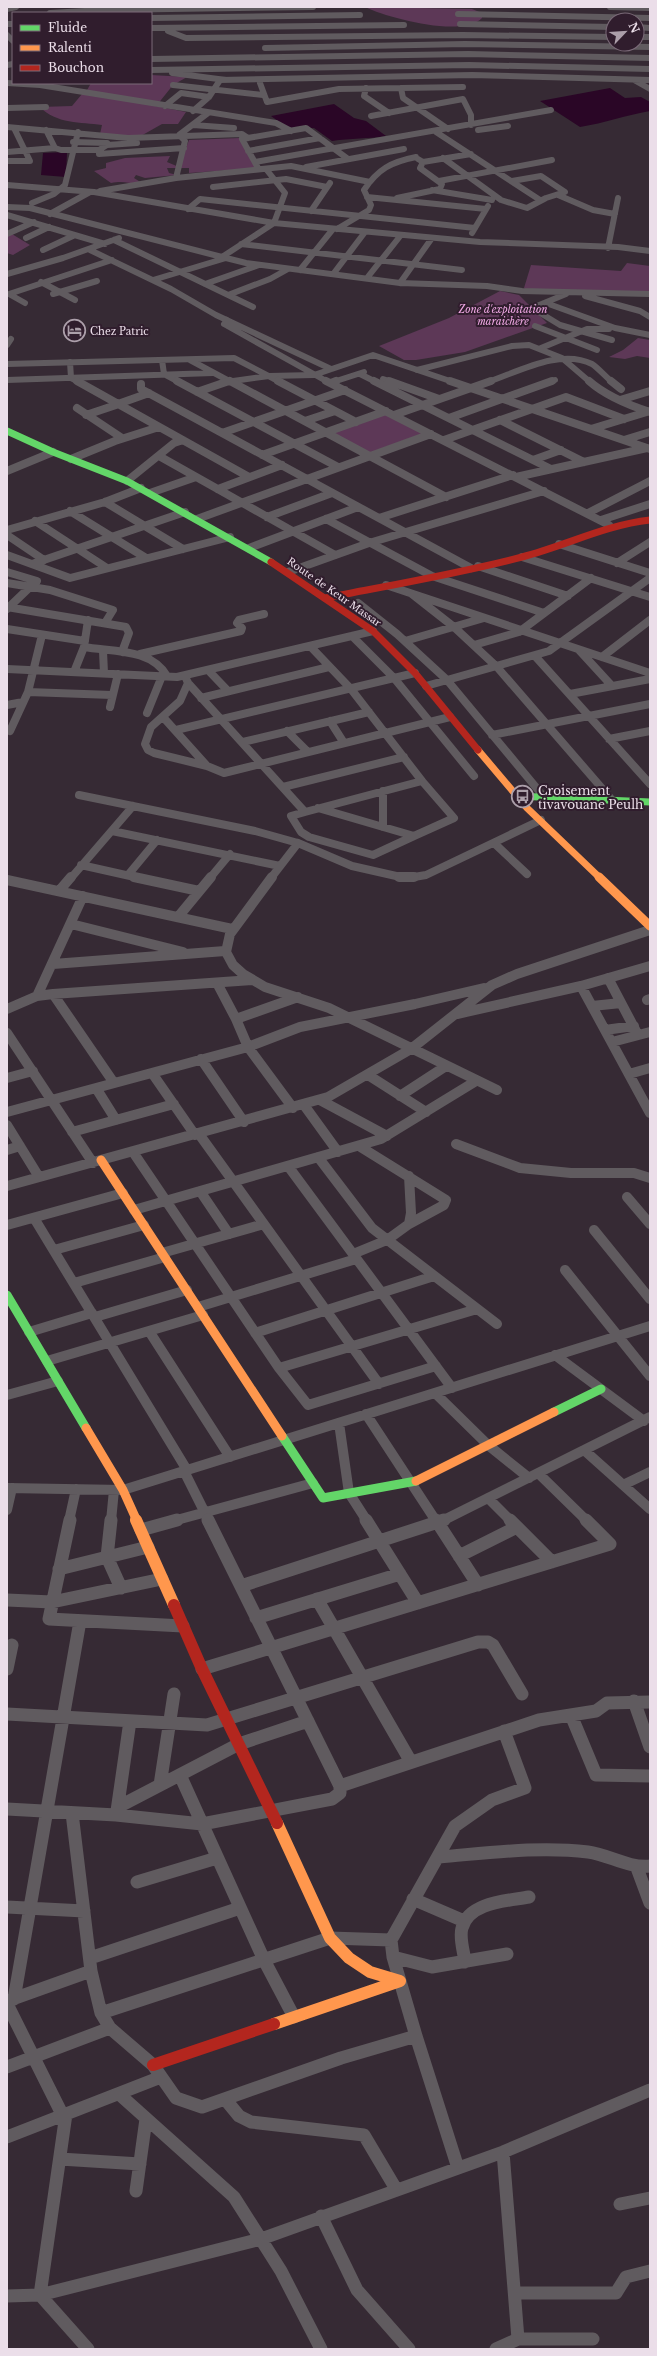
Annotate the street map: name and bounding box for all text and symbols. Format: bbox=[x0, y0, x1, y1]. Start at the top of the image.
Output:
legend bbox=[12, 12, 152, 84]
north arrow bbox=[605, 12, 645, 52]
text: Fluide bbox=[48, 20, 87, 35]
text: N bbox=[626, 20, 643, 36]
text: Ralenti bbox=[48, 40, 92, 55]
text: Bouchon bbox=[48, 60, 104, 75]
park label: Zone d'exploitation maraichère bbox=[458, 303, 547, 328]
hotel icon: Chez Patric bbox=[62, 318, 88, 344]
place label: Chez Patric bbox=[90, 325, 149, 338]
street label: Route de Keur Massar bbox=[284, 555, 384, 630]
place label: Croisement tivavouane Peulh bbox=[538, 783, 643, 812]
bus stop icon: Croisement tivavouane Peulh bbox=[509, 784, 535, 810]

